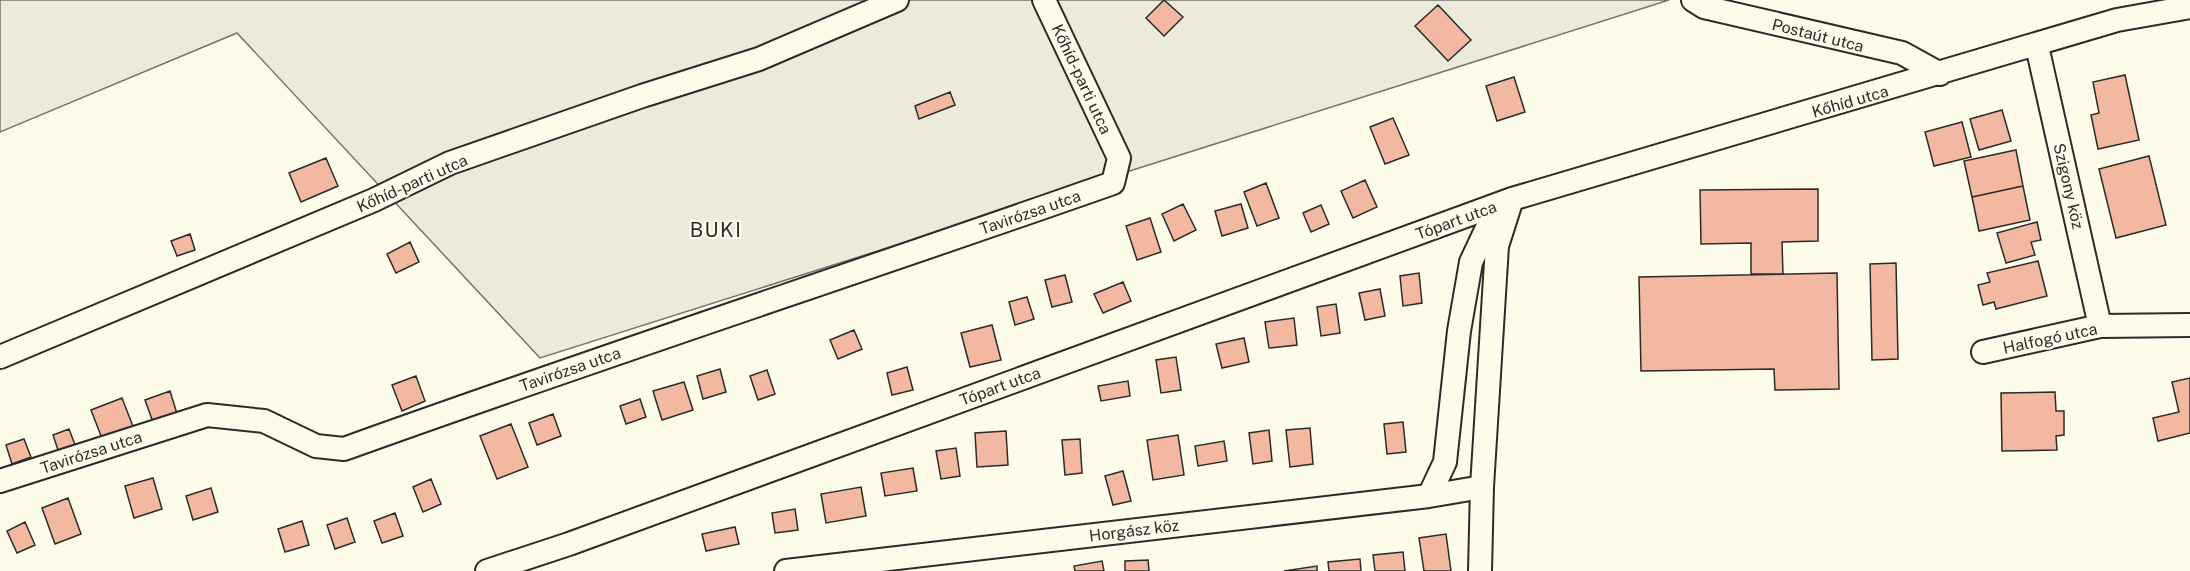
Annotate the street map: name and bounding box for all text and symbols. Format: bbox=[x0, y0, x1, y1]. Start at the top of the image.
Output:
street label: Postaút utca bbox=[1770, 15, 1866, 56]
street label: Kőhíd-parti utca bbox=[1048, 21, 1115, 137]
street label: Kőhíd utca bbox=[1810, 81, 1891, 121]
street label: Szigony köz bbox=[2049, 141, 2088, 231]
street label: Kőhíd-parti utca bbox=[354, 151, 471, 216]
street label: Tavirózsa utca bbox=[977, 186, 1083, 239]
street label: Tópart utca bbox=[1413, 197, 1499, 244]
district label: BUKI bbox=[690, 218, 742, 242]
street label: Halfogó utca bbox=[2001, 319, 2099, 358]
street label: Tavirózsa utca bbox=[517, 343, 623, 396]
street label: Tópart utca bbox=[957, 363, 1043, 410]
street label: Tavirózsa utca bbox=[38, 427, 144, 478]
street label: Horgász köz bbox=[1088, 516, 1180, 545]

